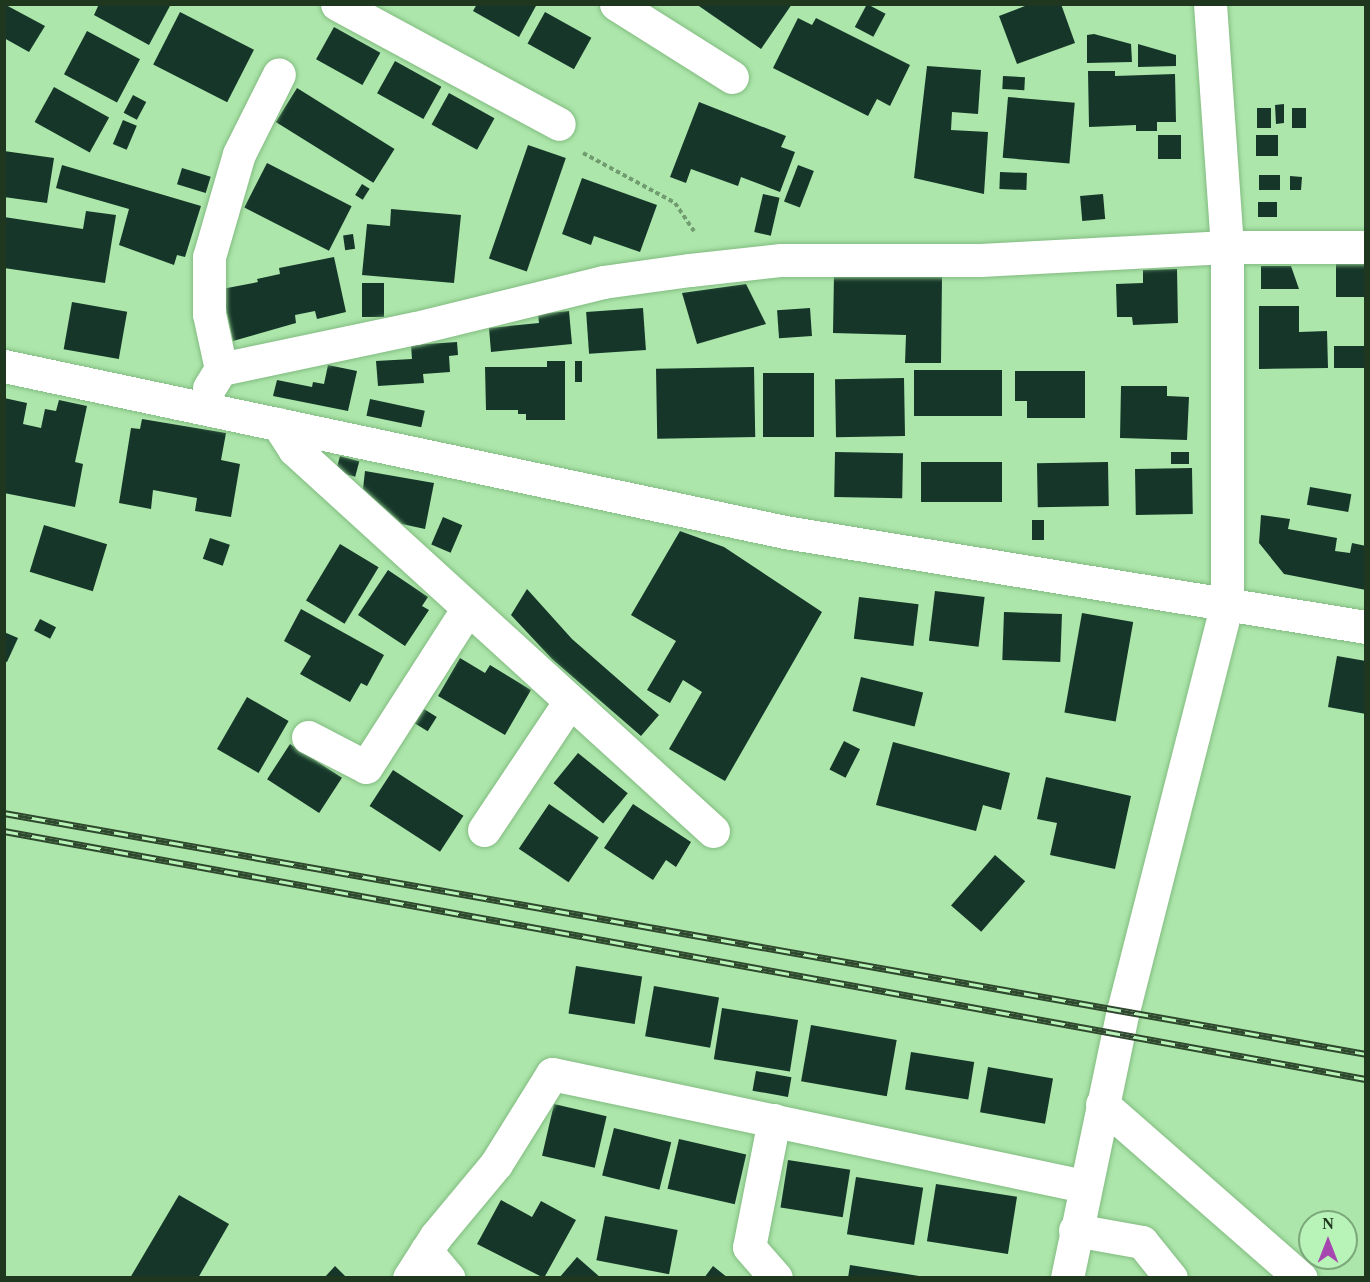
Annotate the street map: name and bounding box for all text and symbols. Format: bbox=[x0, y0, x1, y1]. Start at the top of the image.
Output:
north arrow bbox=[1298, 1210, 1358, 1270]
text: N bbox=[1322, 1215, 1334, 1232]

